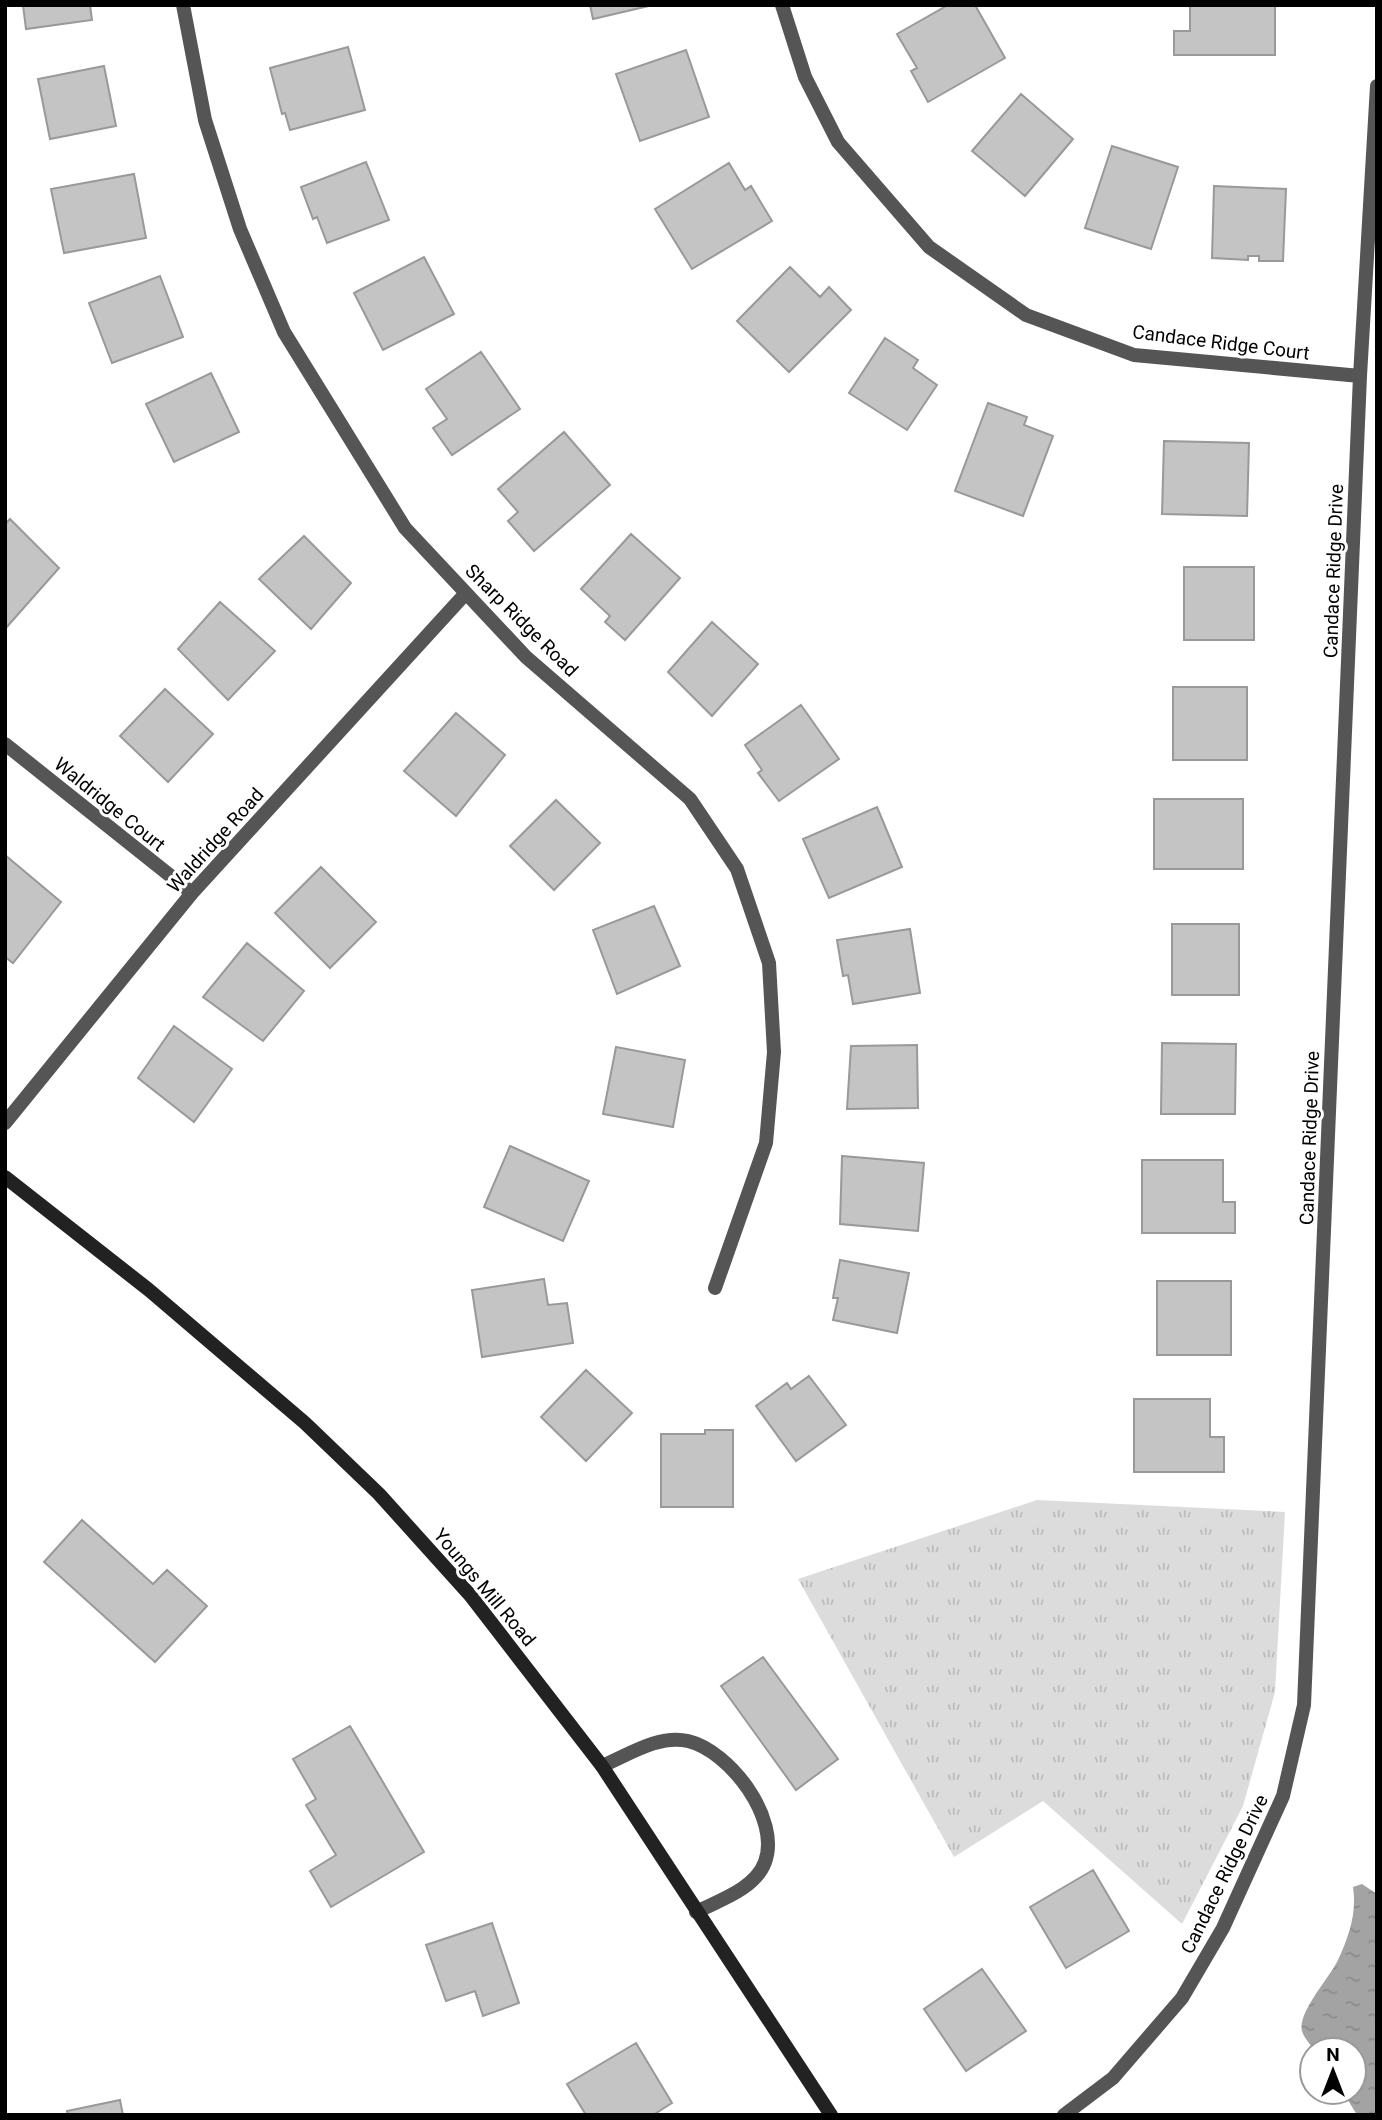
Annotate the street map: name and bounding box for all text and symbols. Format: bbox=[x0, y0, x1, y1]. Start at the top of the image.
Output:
street label: Candace Ridge Court bbox=[1131, 320, 1311, 365]
street label: Candace Ridge Drive bbox=[1319, 484, 1348, 658]
street label: Sharp Ridge Road bbox=[460, 559, 583, 682]
street label: Waldridge Court bbox=[50, 753, 170, 856]
street label: Waldridge Road bbox=[162, 783, 268, 897]
street label: Candace Ridge Drive bbox=[1295, 1051, 1324, 1225]
street label: Youngs Mill Road bbox=[429, 1524, 541, 1651]
street label: Candace Ridge Drive bbox=[1176, 1791, 1273, 1958]
north arrow bbox=[1298, 2036, 1368, 2106]
text: N bbox=[1326, 2043, 1340, 2066]

